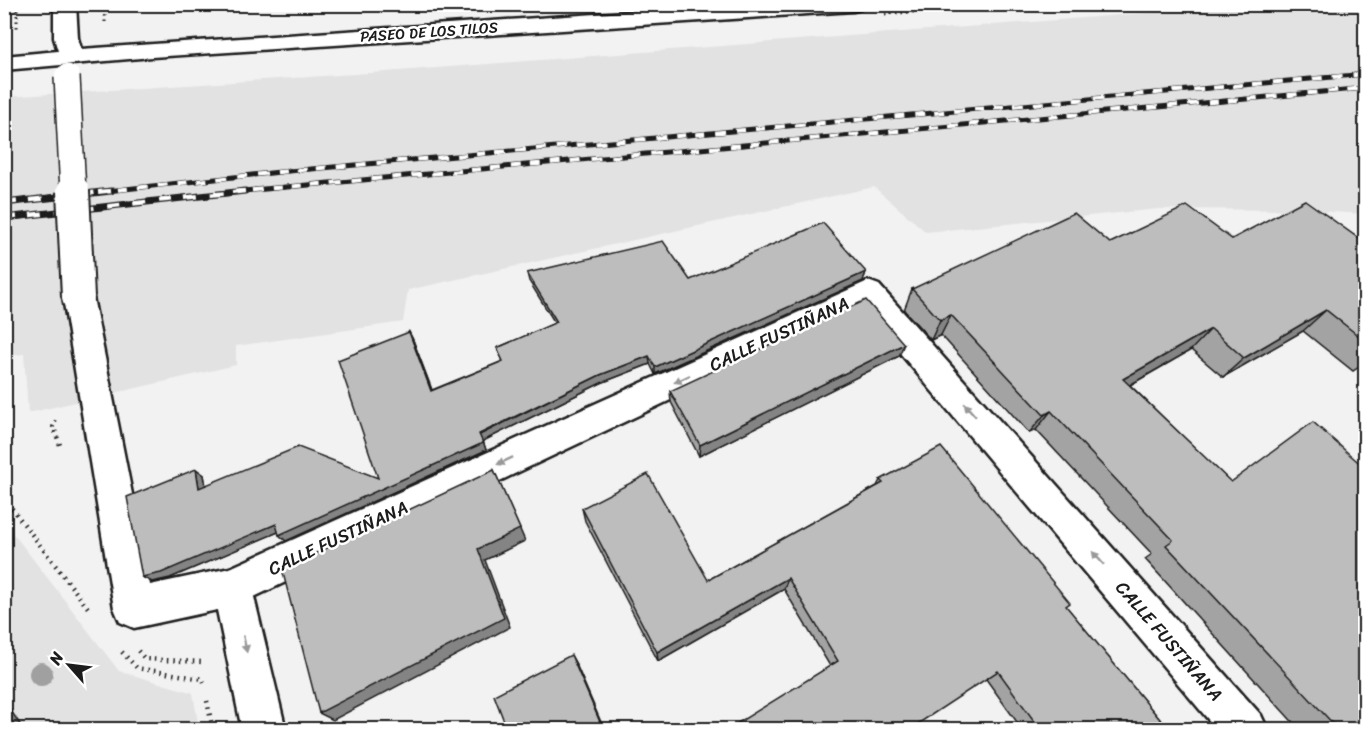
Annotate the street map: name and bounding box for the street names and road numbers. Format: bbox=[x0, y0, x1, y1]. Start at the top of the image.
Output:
street label: PASEO DE LOS TILOS bbox=[359, 14, 499, 50]
street label: CALLE FUSTIÑANA bbox=[704, 288, 854, 380]
street label: CALLE FUSTIÑANA bbox=[263, 492, 413, 584]
street label: CALLE FUSTIÑANA bbox=[1107, 573, 1231, 709]

